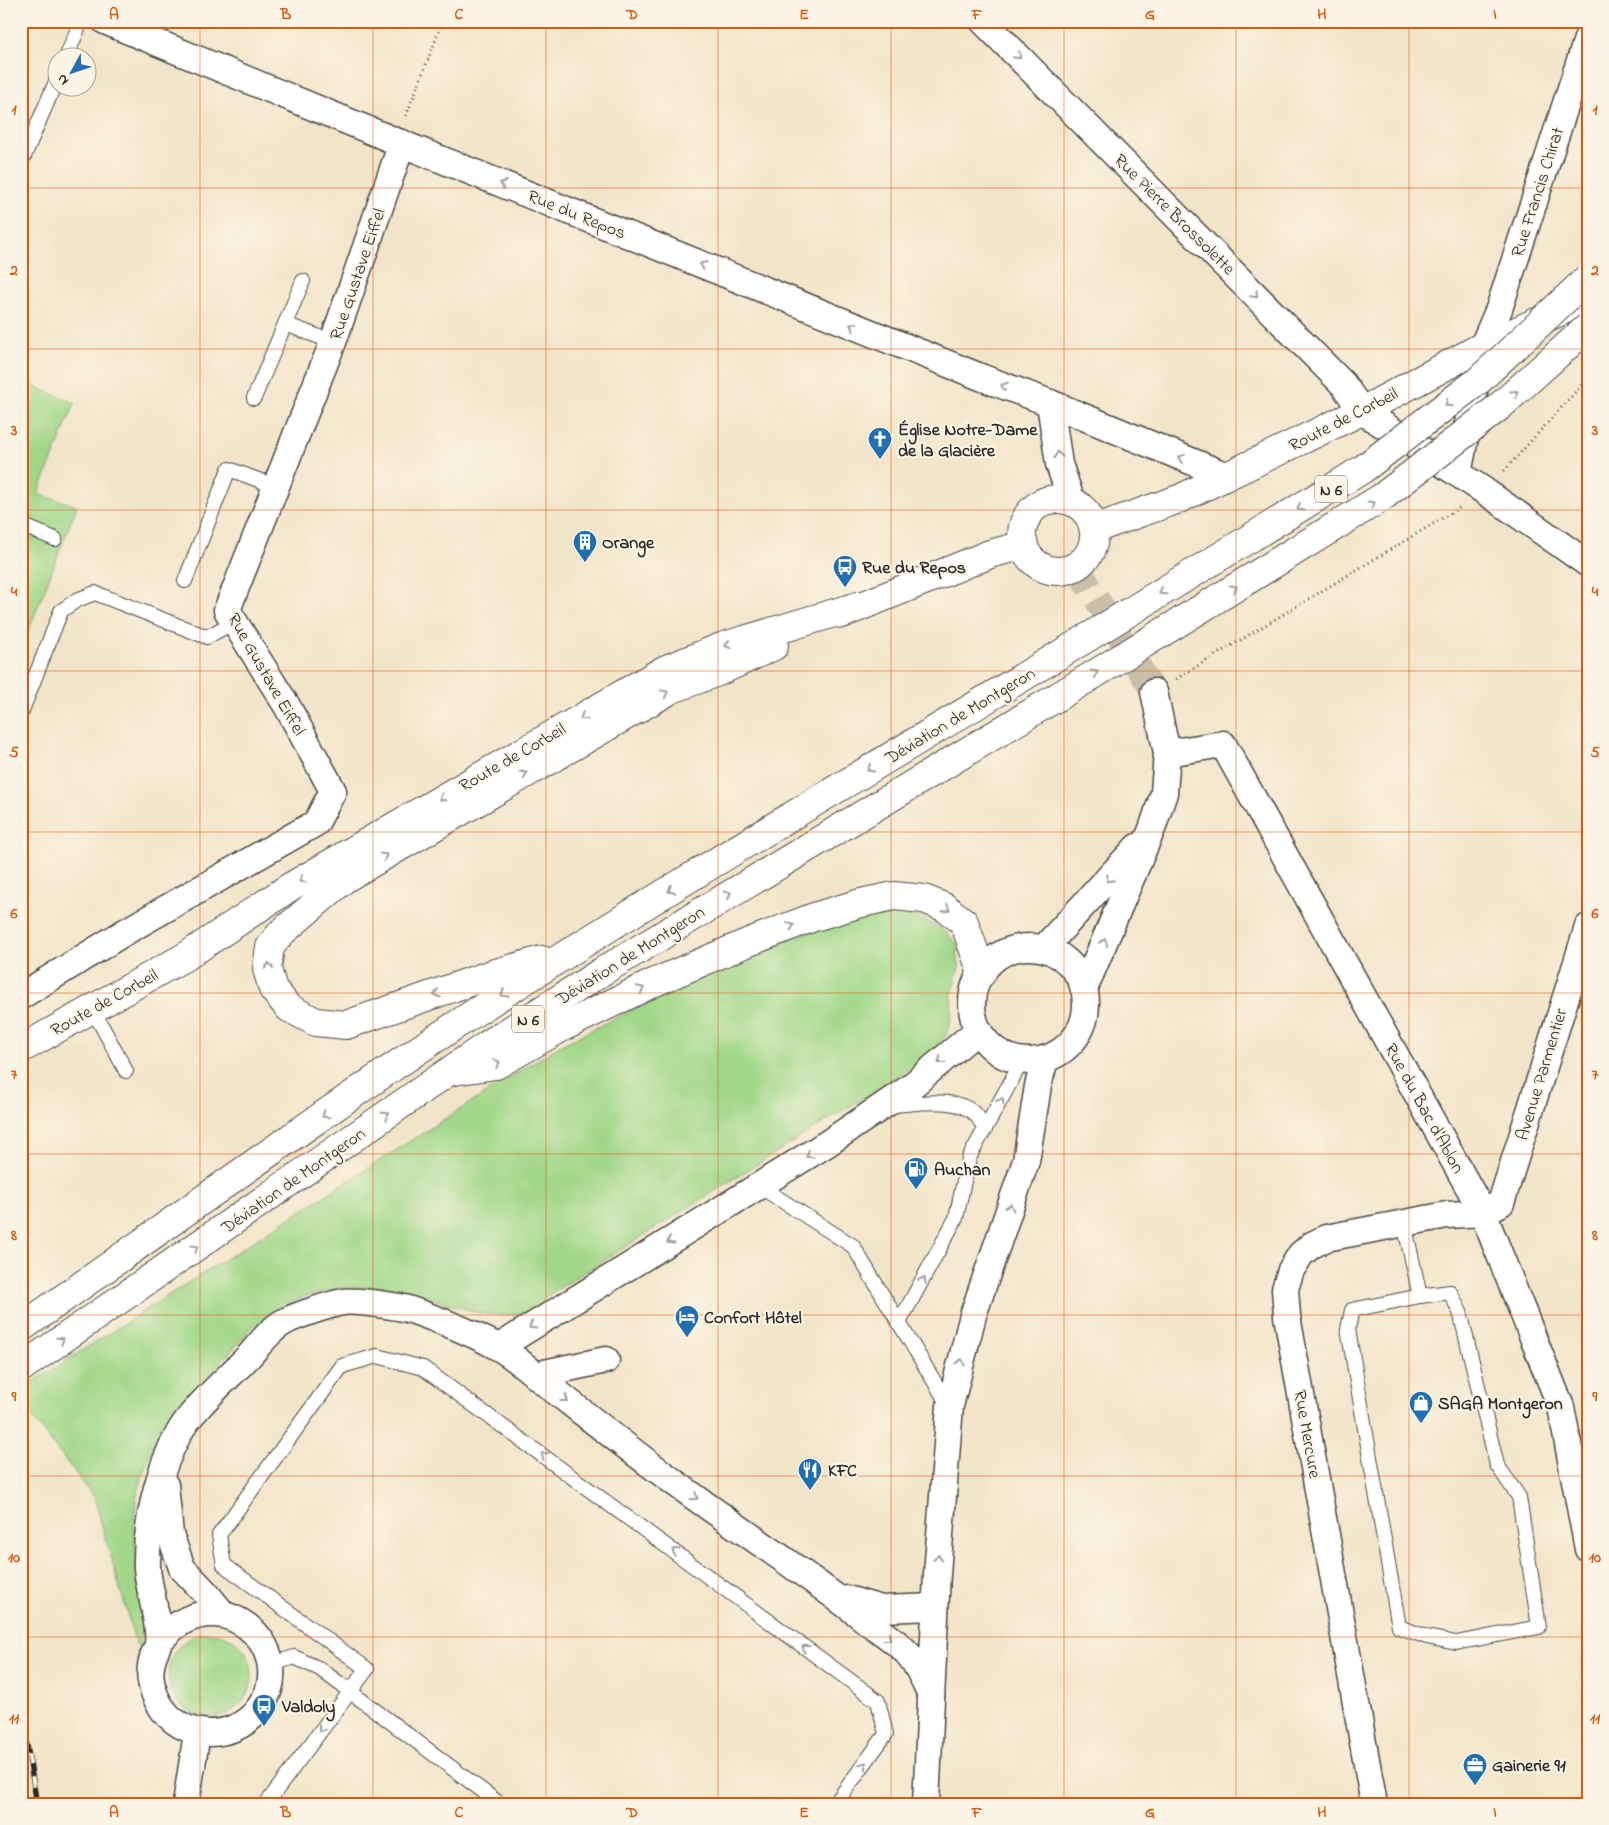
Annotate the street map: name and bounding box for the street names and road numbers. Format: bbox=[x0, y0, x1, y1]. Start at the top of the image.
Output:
street label: Rue Francis Chirat bbox=[1506, 124, 1572, 261]
street label: Rue Pierre Brossolette bbox=[1107, 149, 1241, 283]
street label: Rue du Repos bbox=[523, 184, 629, 247]
street label: Rue Gustave Eiffel bbox=[324, 205, 394, 344]
street label: Route de Corbeil bbox=[1285, 382, 1403, 459]
road number: N 6 bbox=[1315, 476, 1347, 502]
street label: Rue Gustave Eiffel bbox=[220, 609, 311, 741]
street label: Déviation de Montgeron bbox=[880, 661, 1042, 773]
street label: Route de Corbeil bbox=[455, 718, 571, 800]
street label: Déviation de Montgeron bbox=[551, 900, 711, 1014]
street label: Route de Corbeil bbox=[46, 963, 164, 1044]
street label: Avenue Parmentier bbox=[1510, 1005, 1575, 1144]
road number: N 6 bbox=[512, 1006, 544, 1032]
street label: Rue du Bac d'Ablon bbox=[1377, 1039, 1470, 1179]
street label: Déviation de Montgeron bbox=[216, 1122, 372, 1243]
street label: Rue Mercure bbox=[1285, 1388, 1327, 1481]

